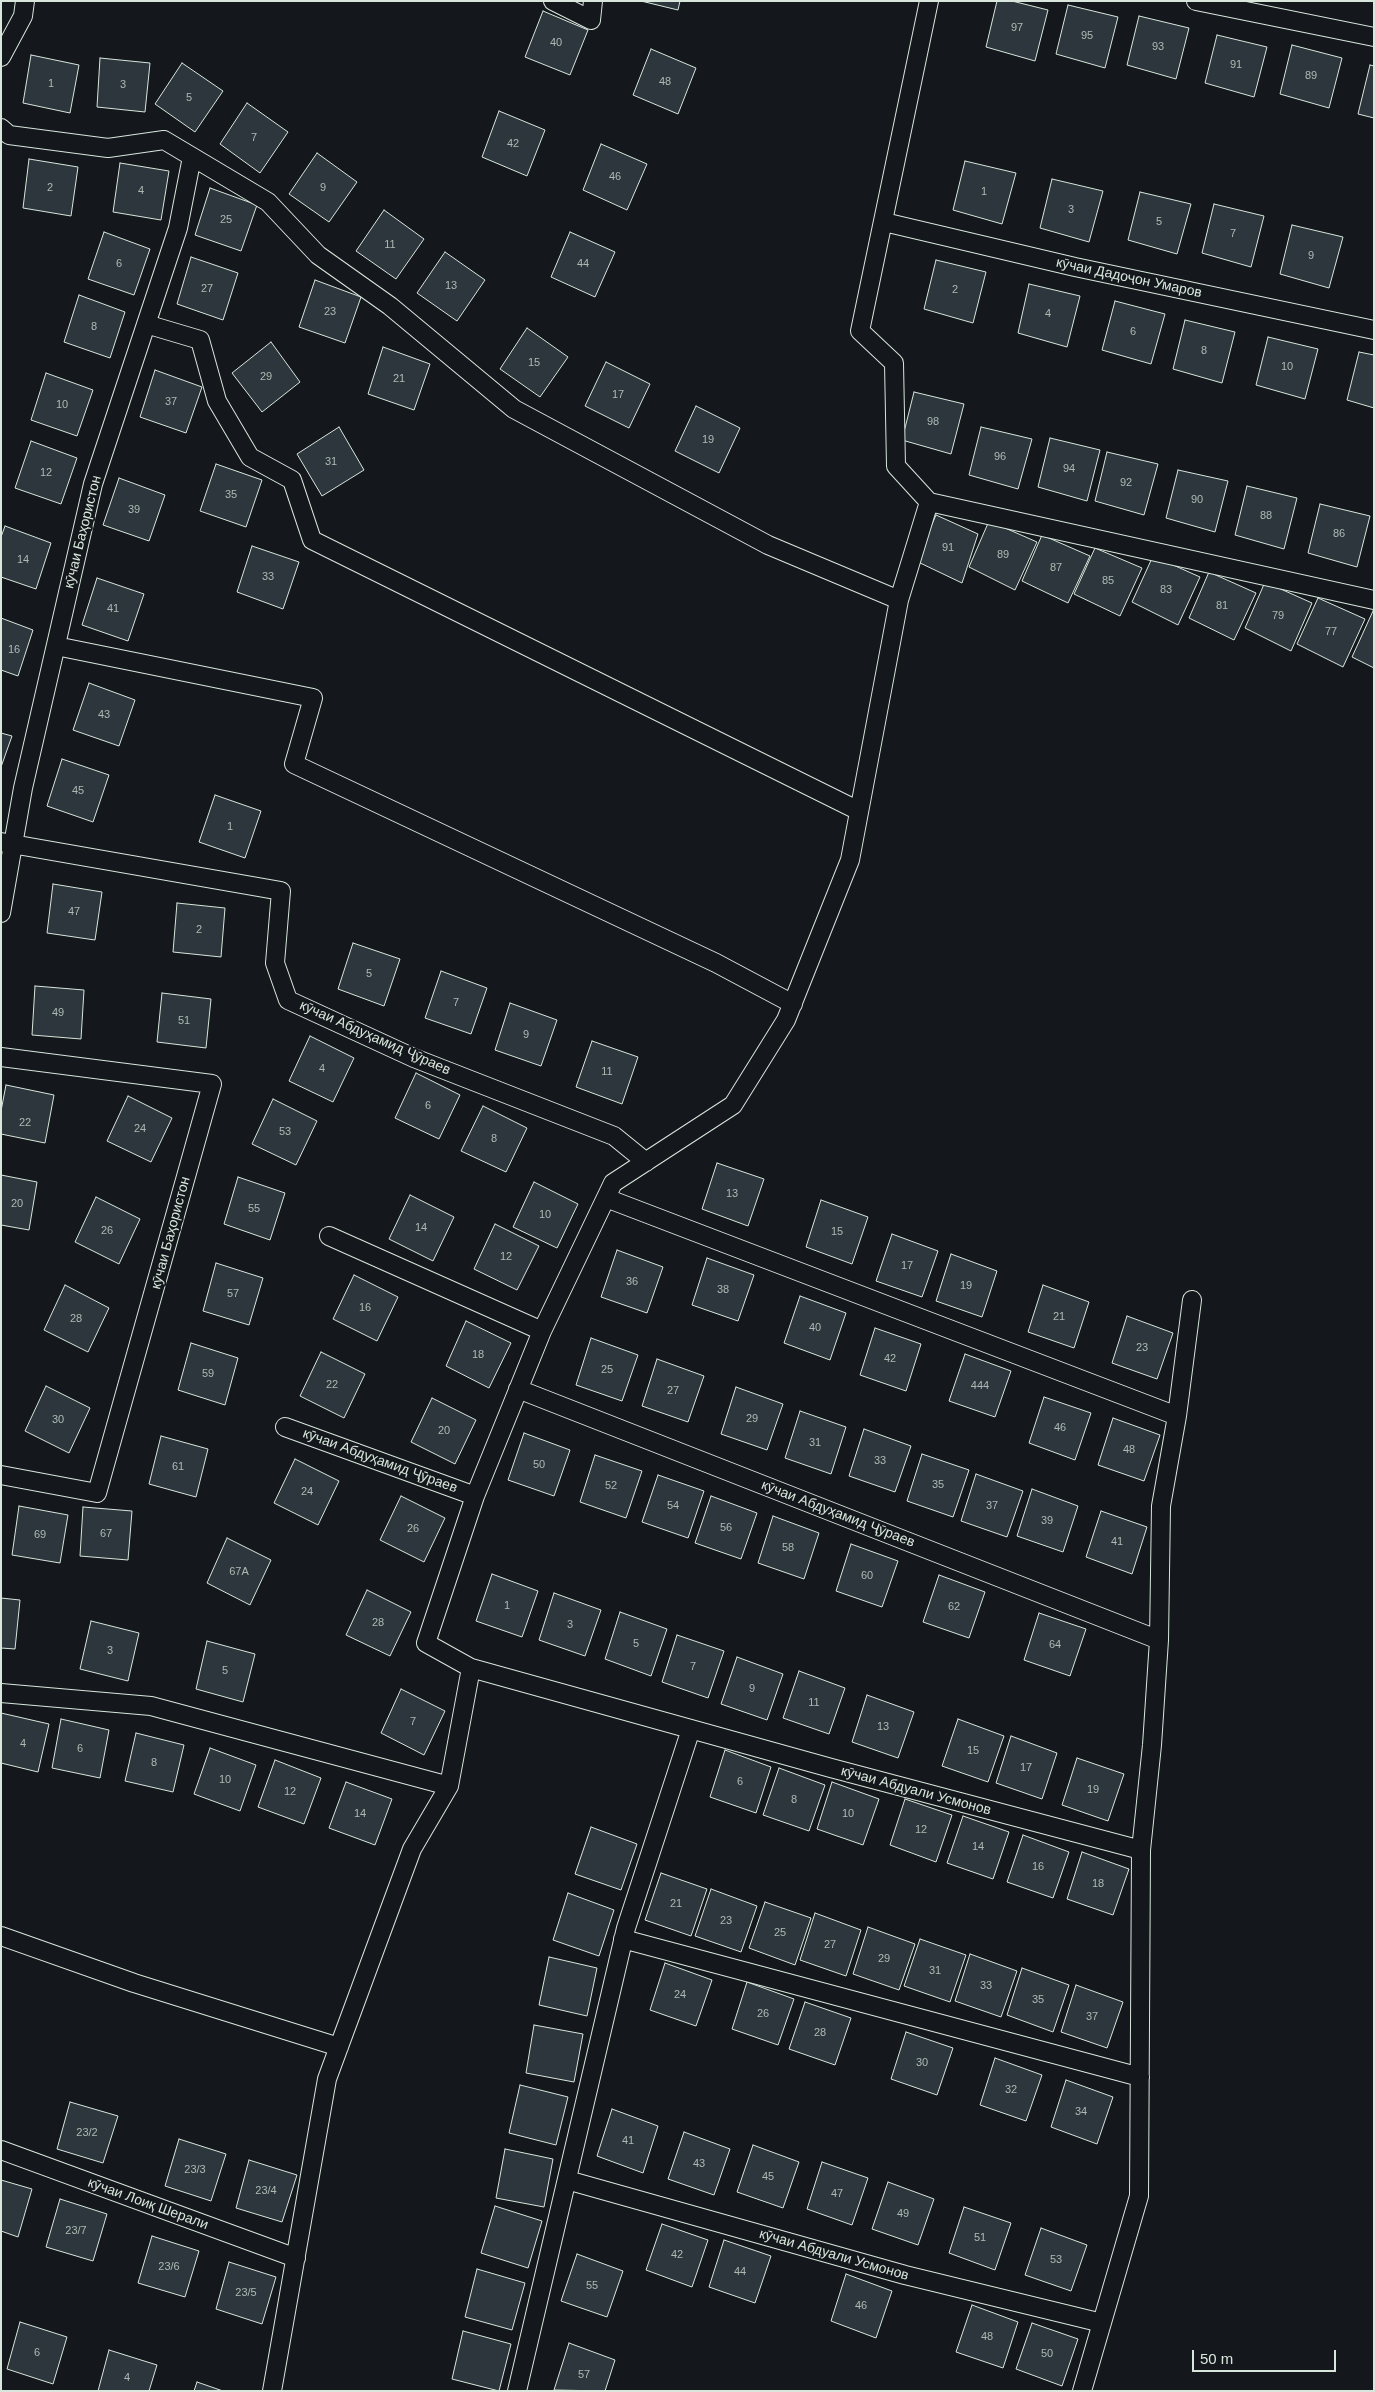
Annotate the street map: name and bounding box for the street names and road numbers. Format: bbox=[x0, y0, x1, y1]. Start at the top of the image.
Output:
street label: кӯчаи Дадоҷон Умаров bbox=[1055, 254, 1203, 302]
street label: кӯчаи Баҳористон bbox=[61, 474, 105, 590]
street label: кӯчаи Абдуҳамид Ҷӯраев bbox=[297, 997, 453, 1079]
street label: кӯчаи Баҳористон bbox=[148, 1175, 194, 1291]
street label: кӯчаи Абдуҳамид Ҷӯраев bbox=[300, 1425, 460, 1497]
street label: кӯчаи Абдуҳамид Ҷӯраев bbox=[759, 1477, 917, 1551]
street label: кӯчаи Абдуали Усмонов bbox=[839, 1763, 993, 1819]
street label: кӯчаи Лоиқ Шерали bbox=[86, 2174, 210, 2234]
street label: кӯчаи Абдуали Усмонов bbox=[757, 2226, 911, 2284]

